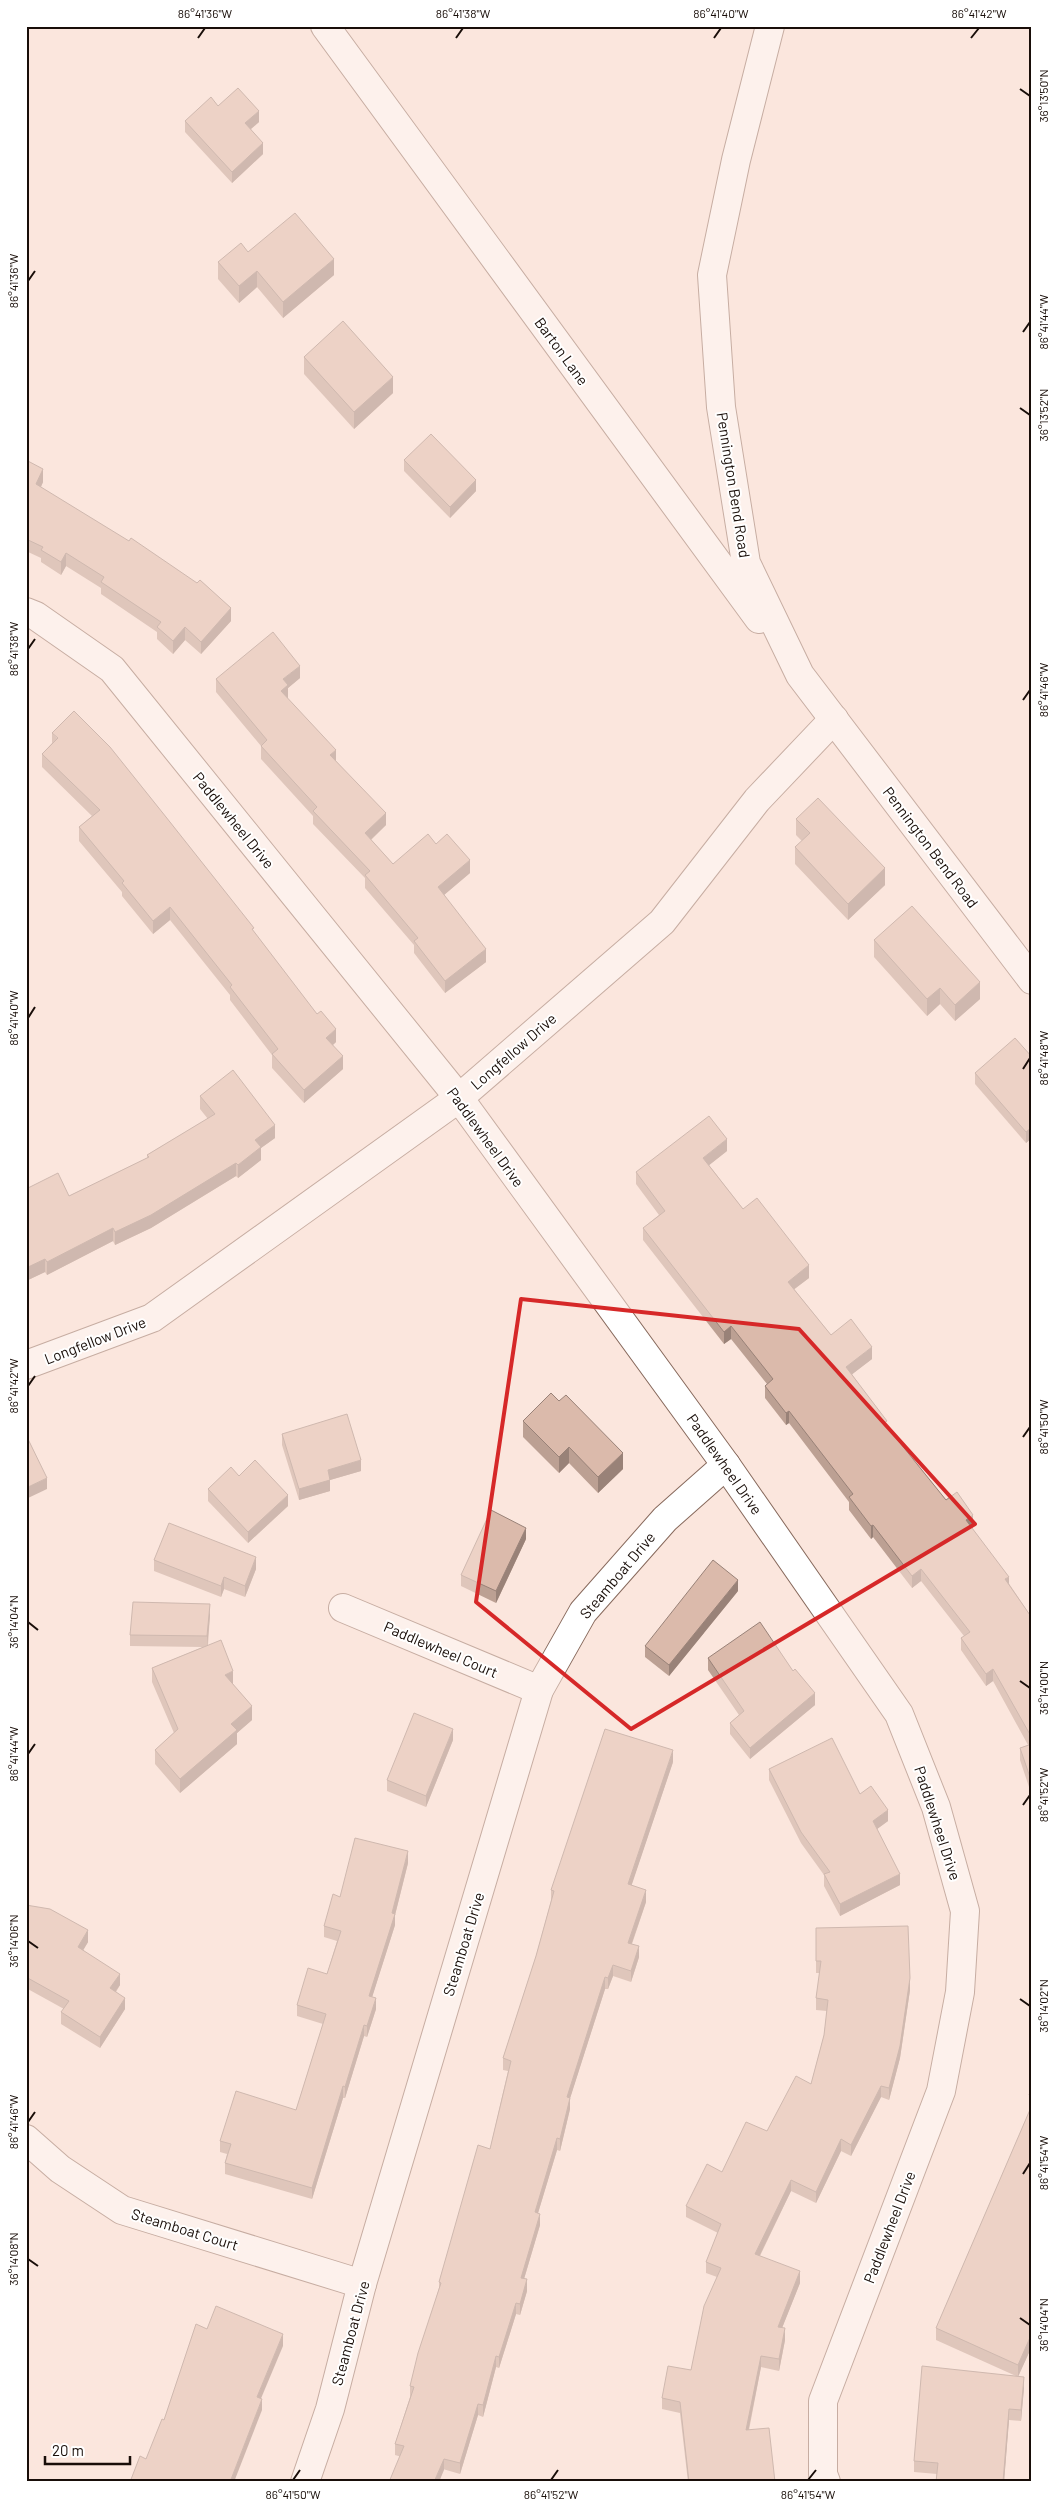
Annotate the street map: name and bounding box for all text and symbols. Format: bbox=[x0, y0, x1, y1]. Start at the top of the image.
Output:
text: 86°41'36"W bbox=[178, 6, 233, 20]
text: 86°41'38"W bbox=[436, 6, 491, 20]
text: 86°41'40"W bbox=[693, 6, 749, 20]
text: 86°41'42"W bbox=[952, 6, 1007, 20]
text: 36°13'50"N bbox=[1036, 69, 1050, 123]
text: 86°41'36"W bbox=[6, 253, 20, 308]
text: 86°41'44"W bbox=[1036, 294, 1050, 349]
street label: Barton Lane bbox=[531, 314, 593, 388]
text: 36°13'52"N bbox=[1036, 389, 1050, 441]
street label: Pennington Bend Road bbox=[714, 411, 754, 559]
text: 86°41'38"W bbox=[6, 621, 20, 676]
text: 86°41'46"W bbox=[1036, 662, 1050, 717]
street label: Paddlewheel Drive bbox=[190, 768, 278, 872]
street label: Pennington Bend Road bbox=[880, 783, 982, 911]
text: 86°41'40"W bbox=[6, 990, 20, 1046]
street label: Longfellow Drive bbox=[467, 1009, 559, 1093]
text: 86°41'48"W bbox=[1036, 1030, 1050, 1085]
street label: Paddlewheel Drive bbox=[444, 1084, 528, 1190]
street label: Longfellow Drive bbox=[42, 1312, 148, 1368]
text: 86°41'42"W bbox=[6, 1358, 20, 1413]
text: 86°41'50"W bbox=[1036, 1399, 1050, 1454]
street label: Paddlewheel Drive bbox=[684, 1410, 766, 1518]
street label: Steamboat Drive bbox=[575, 1528, 659, 1622]
text: 36°14'04"N bbox=[6, 1595, 20, 1649]
street label: Paddlewheel Court bbox=[381, 1617, 501, 1681]
text: 36°14'00"N bbox=[1036, 1661, 1050, 1715]
text: 86°41'44"W bbox=[6, 1726, 20, 1781]
street label: Paddlewheel Drive bbox=[911, 1764, 965, 1882]
text: 86°41'52"W bbox=[1036, 1767, 1050, 1822]
street label: Steamboat Drive bbox=[439, 1890, 487, 1998]
text: 36°14'06"N bbox=[6, 1914, 20, 1968]
text: 36°14'02"N bbox=[1036, 1979, 1050, 2033]
text: 86°41'46"W bbox=[6, 2094, 20, 2149]
text: 86°41'54"W bbox=[1036, 2135, 1050, 2190]
street label: Paddlewheel Drive bbox=[859, 2168, 919, 2286]
street label: Steamboat Court bbox=[129, 2204, 241, 2254]
text: 36°14'08"N bbox=[6, 2232, 20, 2286]
street label: Steamboat Drive bbox=[327, 2279, 373, 2387]
text: 36°14'04"N bbox=[1036, 2298, 1050, 2352]
scale bar bbox=[45, 2433, 130, 2465]
text: 20 m bbox=[52, 2441, 84, 2459]
text: 86°41'50"W bbox=[266, 2487, 321, 2501]
text: 86°41'52"W bbox=[524, 2487, 579, 2501]
text: 86°41'54"W bbox=[781, 2487, 836, 2501]

